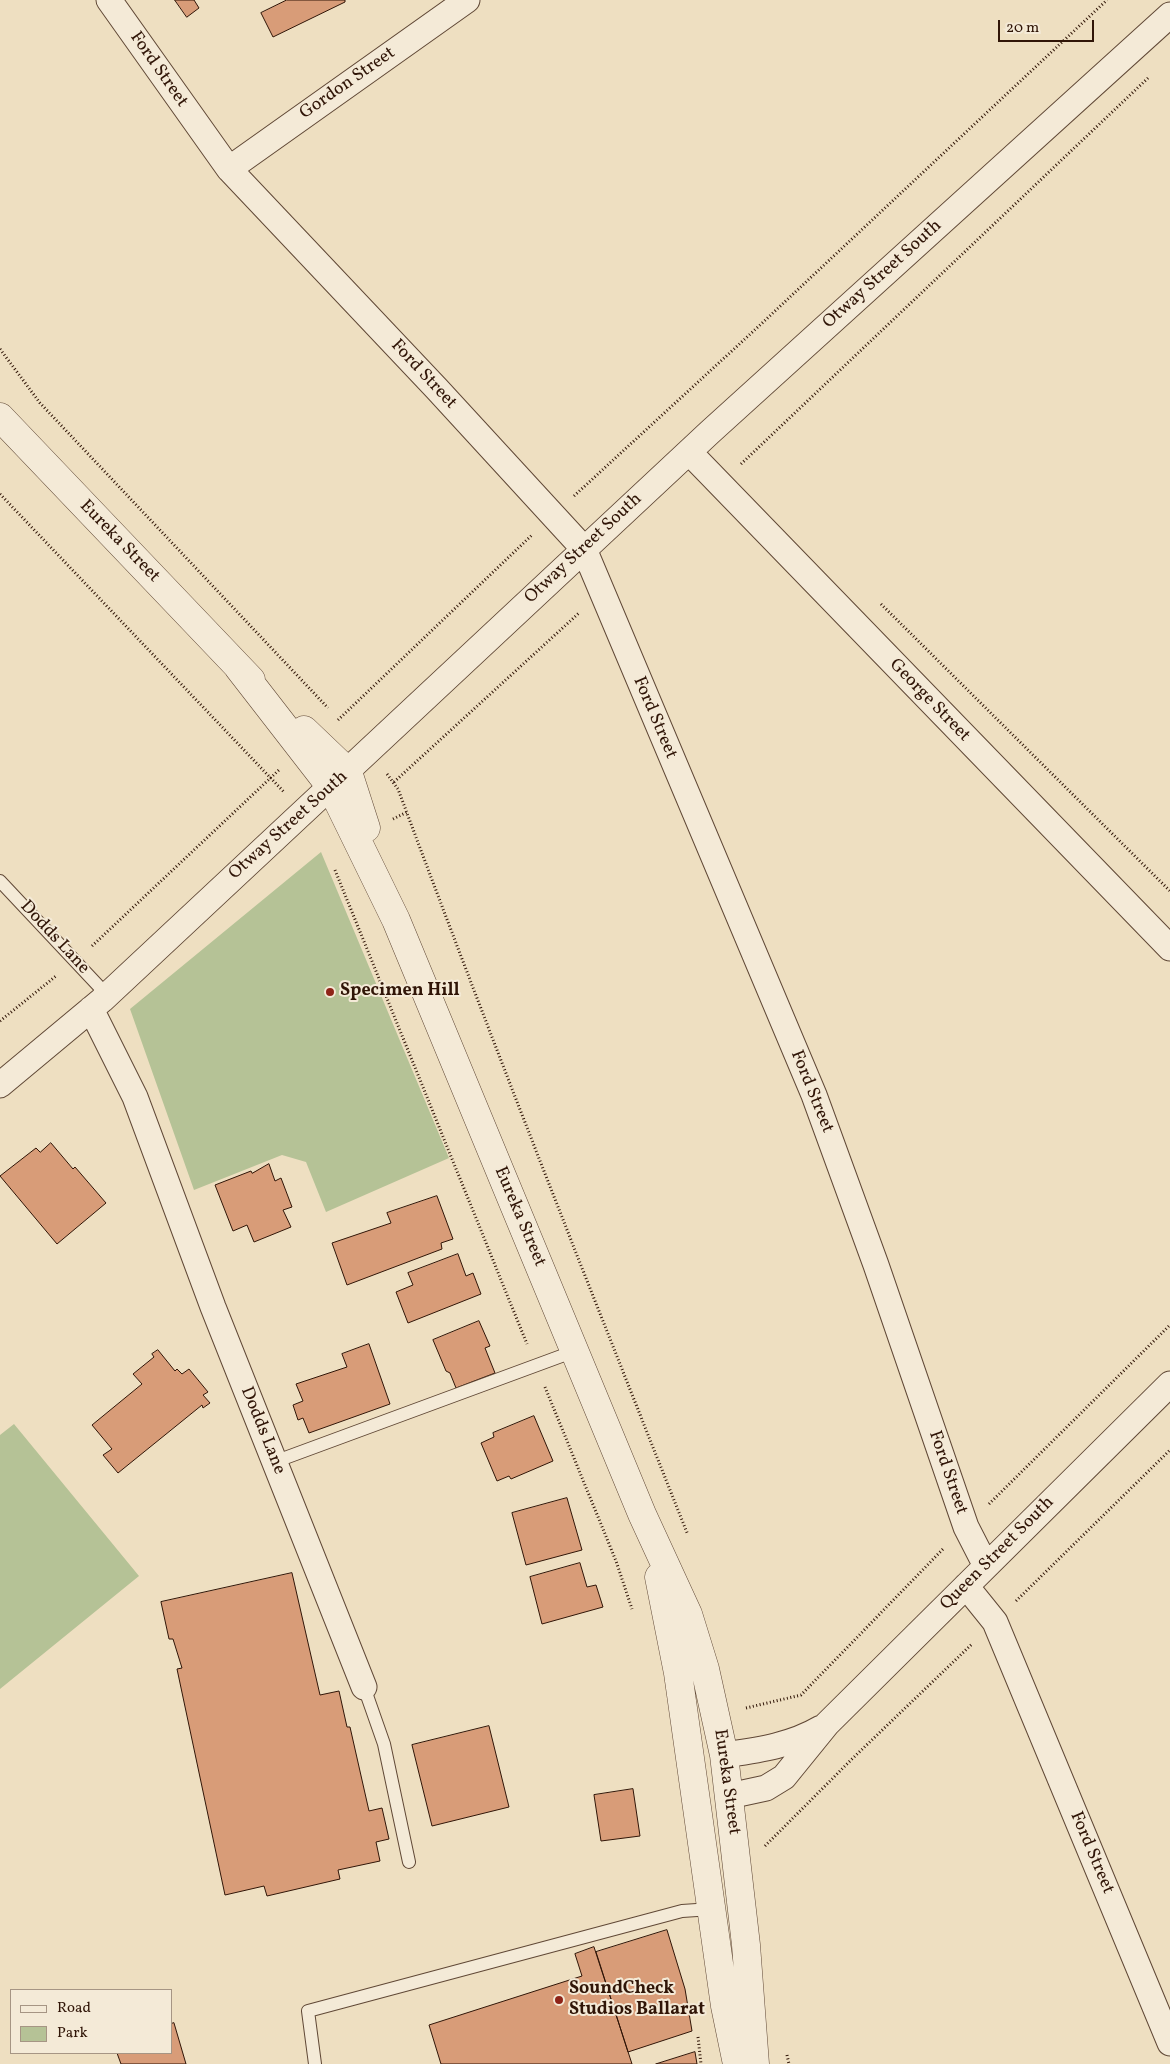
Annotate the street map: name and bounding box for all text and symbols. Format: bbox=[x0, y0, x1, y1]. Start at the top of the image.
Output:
scale bar bbox=[1000, 10, 1096, 42]
text: 20 m bbox=[1006, 18, 1039, 39]
street label: Ford Street bbox=[124, 28, 192, 112]
street label: Gordon Street bbox=[296, 43, 400, 125]
street label: Otway Street South bbox=[819, 216, 947, 334]
street label: Ford Street bbox=[385, 336, 461, 414]
street label: Otway Street South bbox=[521, 489, 647, 609]
street label: Eureka Street bbox=[74, 496, 164, 588]
street label: George Street bbox=[884, 655, 974, 747]
street label: Ford Street bbox=[627, 674, 681, 762]
street label: Otway Street South bbox=[225, 767, 353, 885]
street label: Dodds Lane bbox=[15, 897, 93, 979]
place label: Specimen Hill bbox=[340, 981, 460, 1003]
marker: Specimen Hill bbox=[324, 986, 336, 998]
street label: Ford Street bbox=[785, 1048, 837, 1136]
street label: Eureka Street bbox=[488, 1164, 550, 1270]
street label: Dodds Lane bbox=[235, 1384, 289, 1478]
street label: Ford Street bbox=[923, 1428, 971, 1518]
street label: Queen Street South bbox=[937, 1493, 1059, 1615]
street label: Eureka Street bbox=[708, 1728, 744, 1836]
street label: Ford Street bbox=[1064, 1809, 1118, 1897]
place label: SoundCheck Studios Ballarat bbox=[569, 1979, 705, 2022]
legend bbox=[10, 1989, 172, 2054]
marker: SoundCheck Studios Ballarat bbox=[553, 1994, 565, 2006]
text: Road bbox=[57, 1998, 91, 2019]
text: Park bbox=[57, 2023, 88, 2044]

